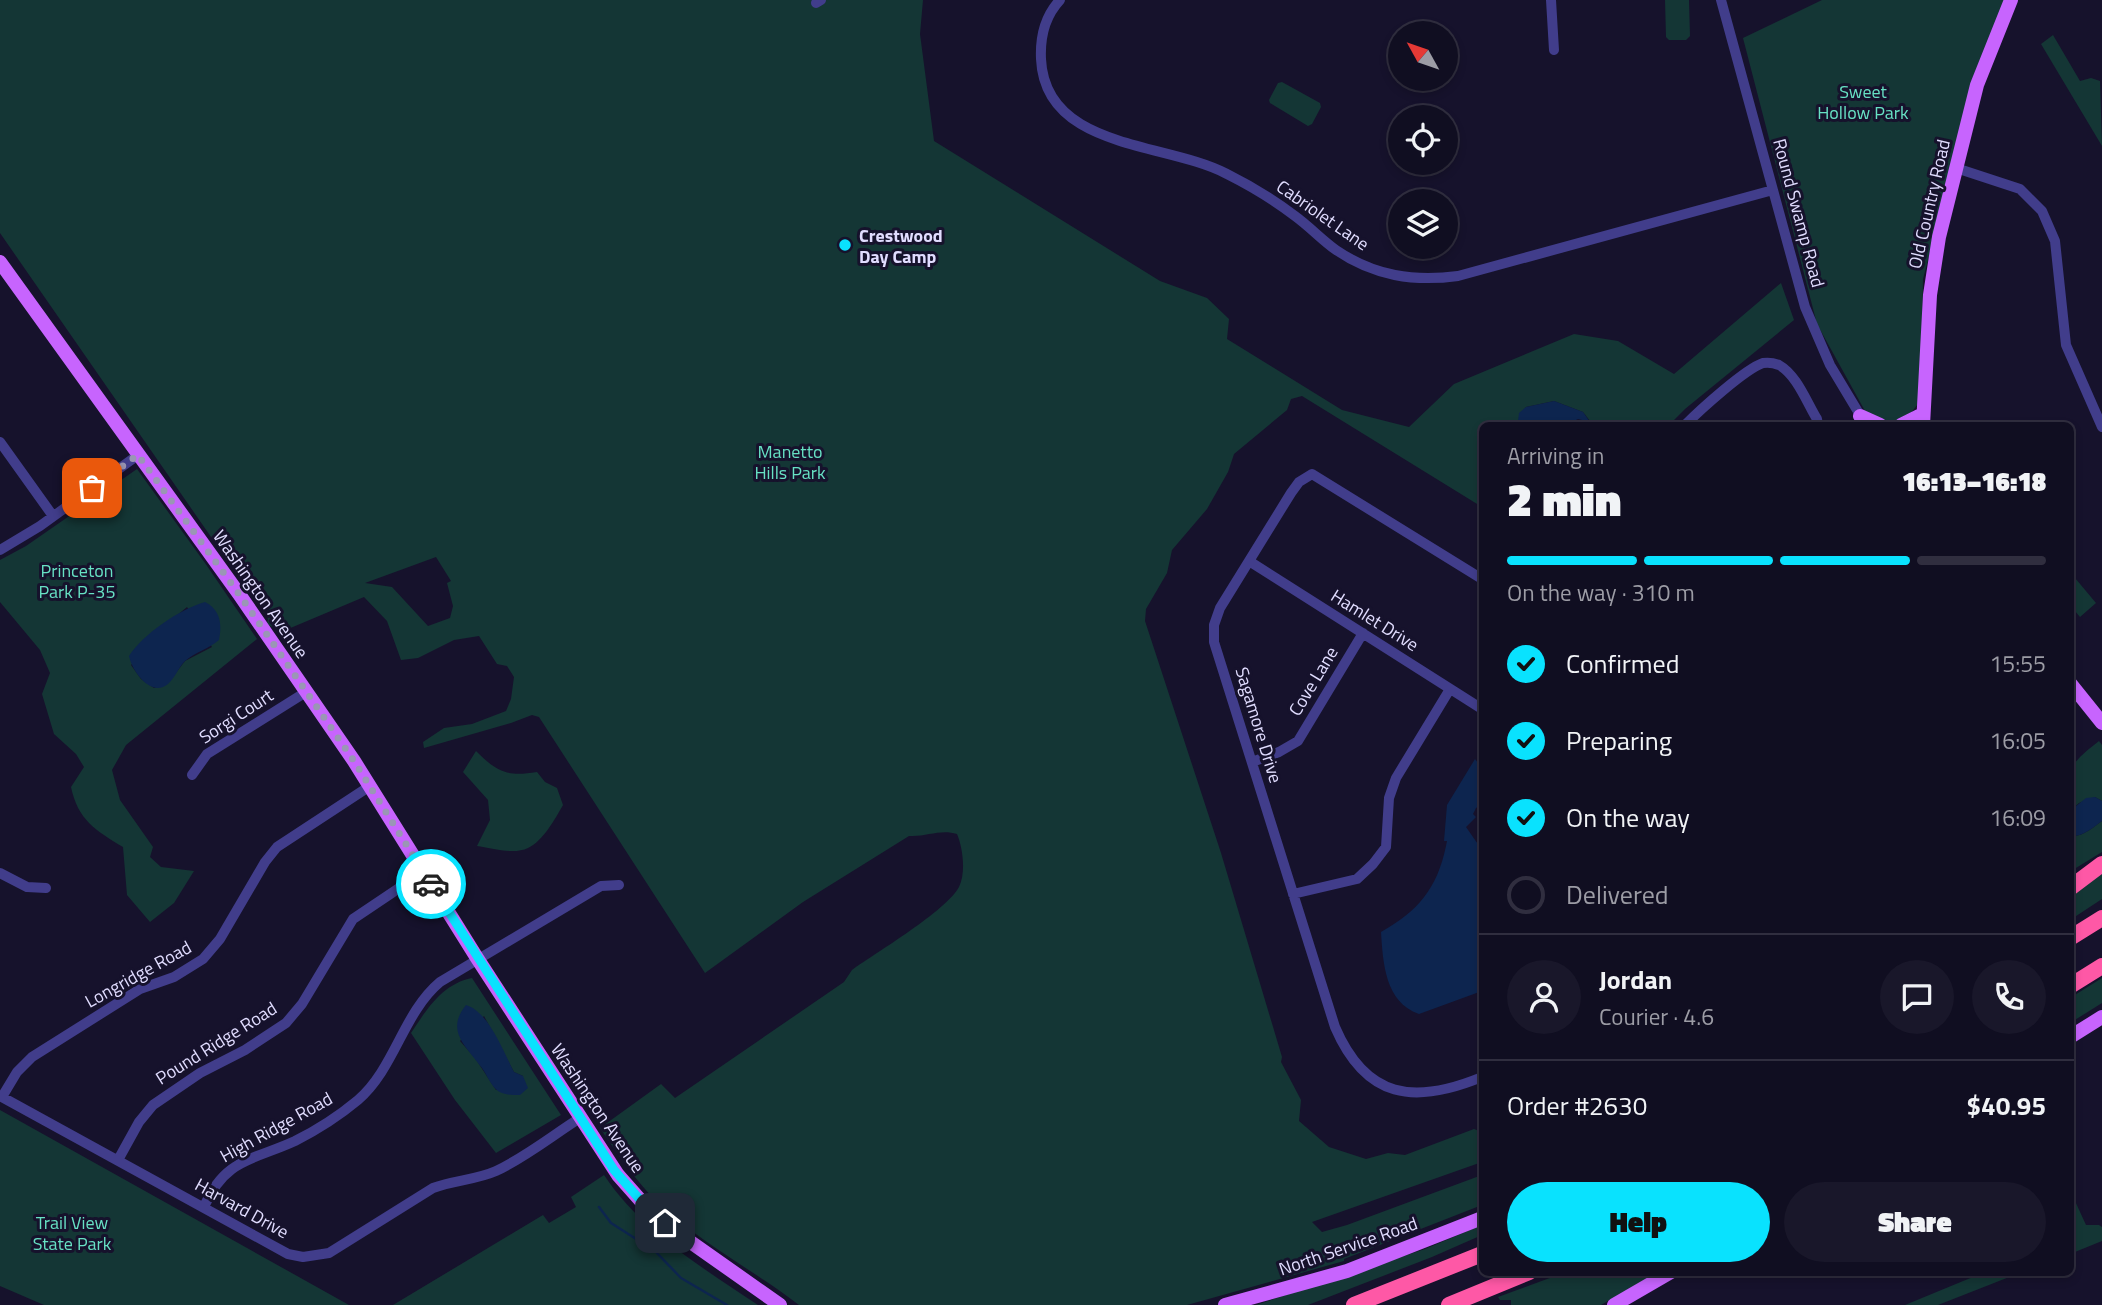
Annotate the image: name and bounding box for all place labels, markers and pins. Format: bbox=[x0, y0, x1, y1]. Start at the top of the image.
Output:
place label: Crestwood Day Camp bbox=[859, 222, 943, 270]
marker: Crestwood Day Camp bbox=[837, 237, 853, 253]
pin bbox=[62, 458, 122, 518]
pin bbox=[635, 1193, 695, 1253]

